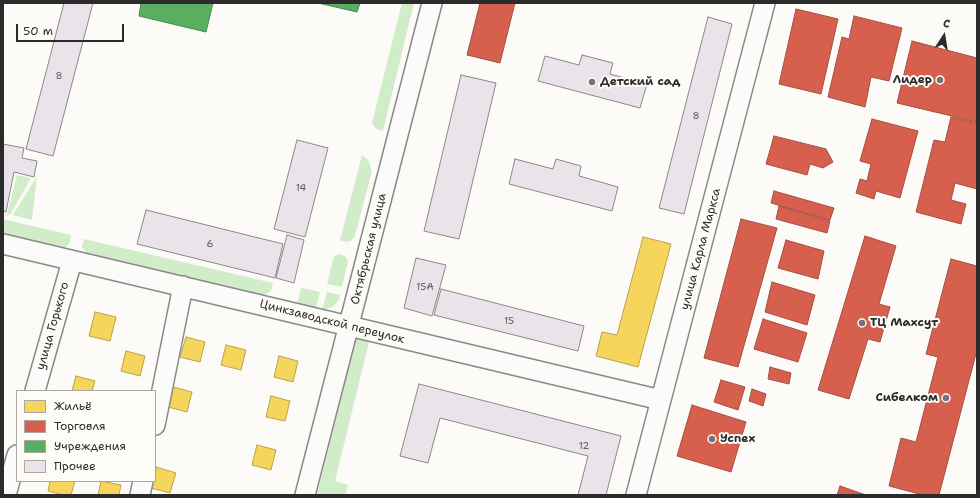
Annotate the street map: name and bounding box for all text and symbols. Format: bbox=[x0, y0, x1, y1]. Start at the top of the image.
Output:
scale bar bbox=[18, 16, 126, 42]
north arrow bbox=[924, 16, 964, 56]
text: С bbox=[942, 16, 951, 32]
text: 50 m bbox=[23, 23, 53, 39]
house number: 8 bbox=[56, 70, 62, 82]
place label: Лидер bbox=[893, 73, 932, 87]
place label: Детский сад bbox=[600, 75, 680, 89]
marker: Лидер bbox=[935, 75, 945, 85]
marker: Детский сад bbox=[587, 77, 597, 87]
house number: 8 bbox=[693, 110, 699, 122]
house number: 14 bbox=[296, 182, 306, 194]
street label: улица Карла Маркса bbox=[678, 187, 724, 311]
street label: Октябрьская улица bbox=[348, 192, 390, 306]
house number: 6 bbox=[207, 238, 213, 250]
street label: улица Горького bbox=[34, 281, 72, 371]
house number: 15А bbox=[416, 281, 434, 293]
street label: Цинкзаводской переулок bbox=[258, 297, 406, 347]
house number: 15 bbox=[504, 315, 514, 327]
place label: ТЦ Махсут bbox=[870, 316, 938, 330]
marker: ТЦ Махсут bbox=[857, 318, 867, 328]
legend bbox=[16, 390, 156, 482]
place label: Сибелком bbox=[876, 391, 938, 405]
marker: Сибелком bbox=[941, 393, 951, 403]
text: Жильё bbox=[54, 398, 92, 414]
text: Торговля bbox=[54, 418, 106, 434]
place label: Успех bbox=[720, 432, 755, 446]
marker: Успех bbox=[707, 434, 717, 444]
text: Учреждения bbox=[54, 438, 126, 454]
house number: 12 bbox=[579, 440, 589, 452]
text: Прочее bbox=[54, 458, 96, 474]

